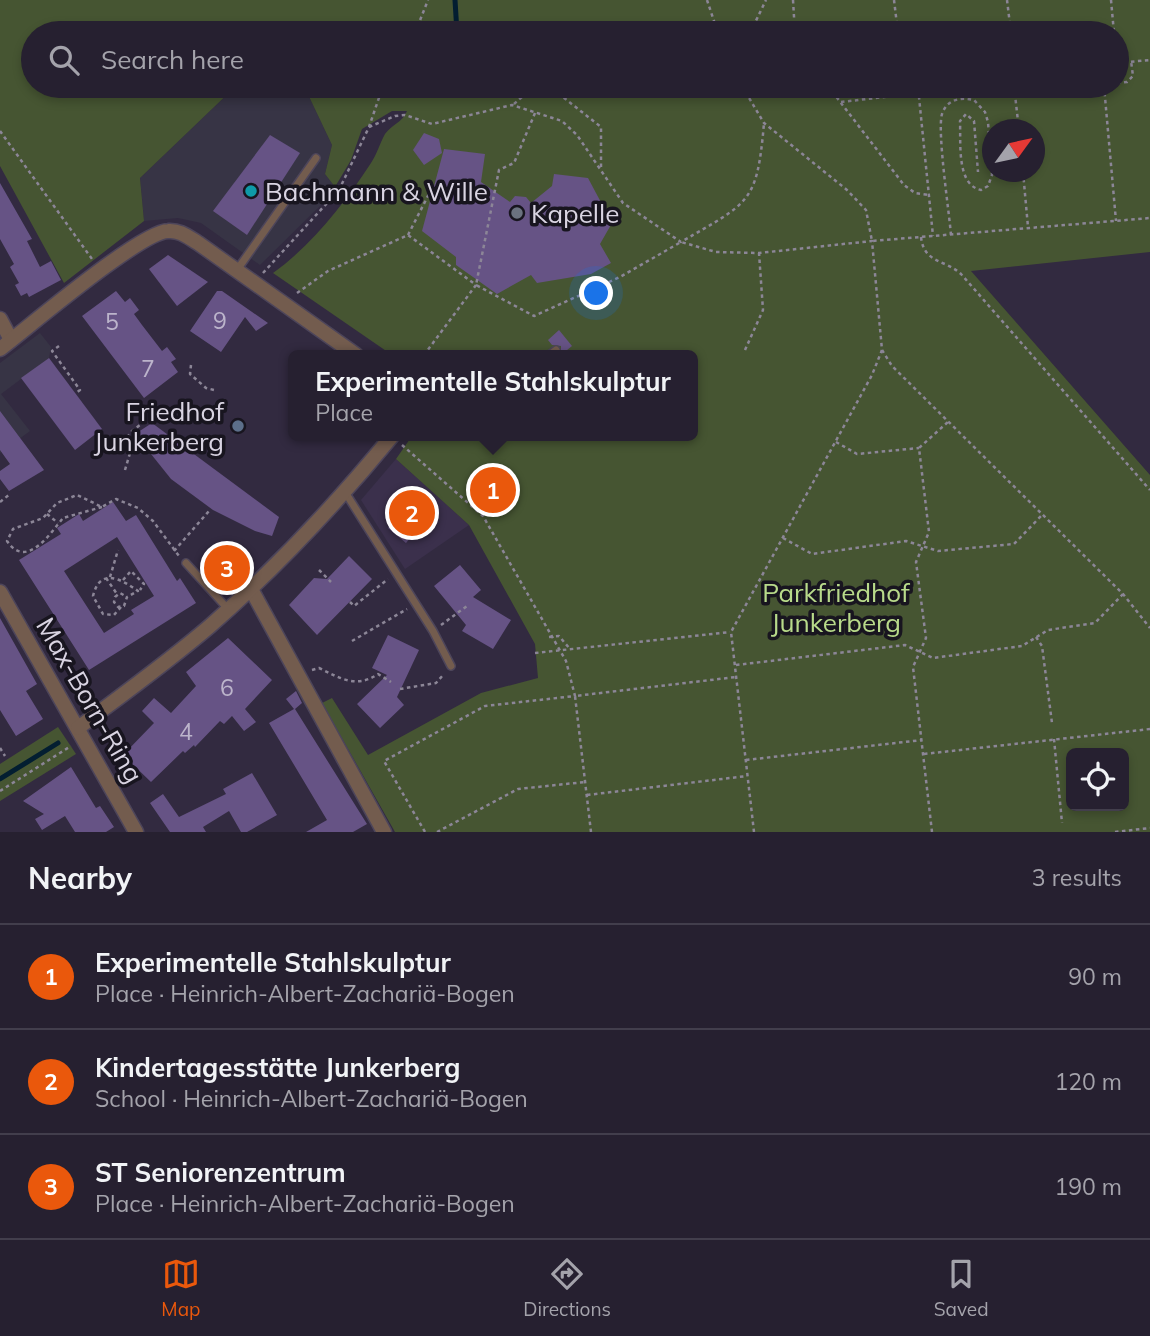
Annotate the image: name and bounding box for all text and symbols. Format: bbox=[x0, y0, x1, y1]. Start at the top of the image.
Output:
search box bbox=[21, 21, 1129, 98]
icon: search bbox=[45, 41, 83, 79]
text: Search here bbox=[101, 43, 244, 76]
north arrow bbox=[982, 119, 1045, 182]
place label: Bachmann & Wille bbox=[265, 175, 488, 208]
marker: Bachmann & Wille bbox=[243, 183, 259, 199]
place label: Kapelle bbox=[531, 197, 619, 230]
marker: Kapelle bbox=[509, 205, 525, 221]
your location bbox=[579, 276, 613, 310]
house number: 9 bbox=[213, 306, 227, 335]
house number: 5 bbox=[105, 307, 119, 336]
popup bbox=[288, 350, 698, 441]
house number: 7 bbox=[141, 354, 155, 383]
text: Experimentelle Stahlskulptur bbox=[315, 365, 671, 398]
place label: Friedhof Junkerberg bbox=[94, 395, 225, 458]
text: Place bbox=[315, 398, 373, 427]
marker: Friedhof Junkerberg bbox=[230, 418, 246, 434]
pin: 1 bbox=[470, 464, 516, 516]
pin: 2 bbox=[389, 487, 435, 539]
pin: 3 bbox=[204, 542, 250, 594]
park label: Parkfriedhof Junkerberg bbox=[762, 576, 911, 639]
street label: Max-Born-Ring bbox=[29, 611, 151, 789]
house number: 6 bbox=[220, 673, 234, 702]
house number: 4 bbox=[179, 717, 193, 746]
map controls bbox=[1066, 748, 1129, 811]
button: locate bbox=[1066, 748, 1129, 811]
text: Nearby bbox=[28, 859, 132, 897]
text: 3 results bbox=[1032, 863, 1122, 892]
text: Experimentelle Stahlskulptur bbox=[95, 946, 451, 979]
text: 1 bbox=[44, 962, 58, 991]
text: 90 m bbox=[1068, 962, 1122, 991]
text: Place · Heinrich-Albert-Zachariä-Bogen bbox=[95, 979, 515, 1008]
text: Kindertagesstätte Junkerberg bbox=[95, 1051, 460, 1084]
text: 2 bbox=[44, 1067, 58, 1096]
text: 120 m bbox=[1054, 1067, 1122, 1096]
text: School · Heinrich-Albert-Zachariä-Bogen bbox=[95, 1084, 528, 1113]
text: ST Seniorenzentrum bbox=[95, 1156, 346, 1189]
text: 3 bbox=[44, 1172, 58, 1201]
text: 190 m bbox=[1054, 1172, 1122, 1201]
text: Place · Heinrich-Albert-Zachariä-Bogen bbox=[95, 1189, 515, 1218]
tab: Map bbox=[161, 1255, 200, 1321]
tab: Directions bbox=[523, 1255, 611, 1321]
tab: Saved bbox=[934, 1255, 989, 1321]

